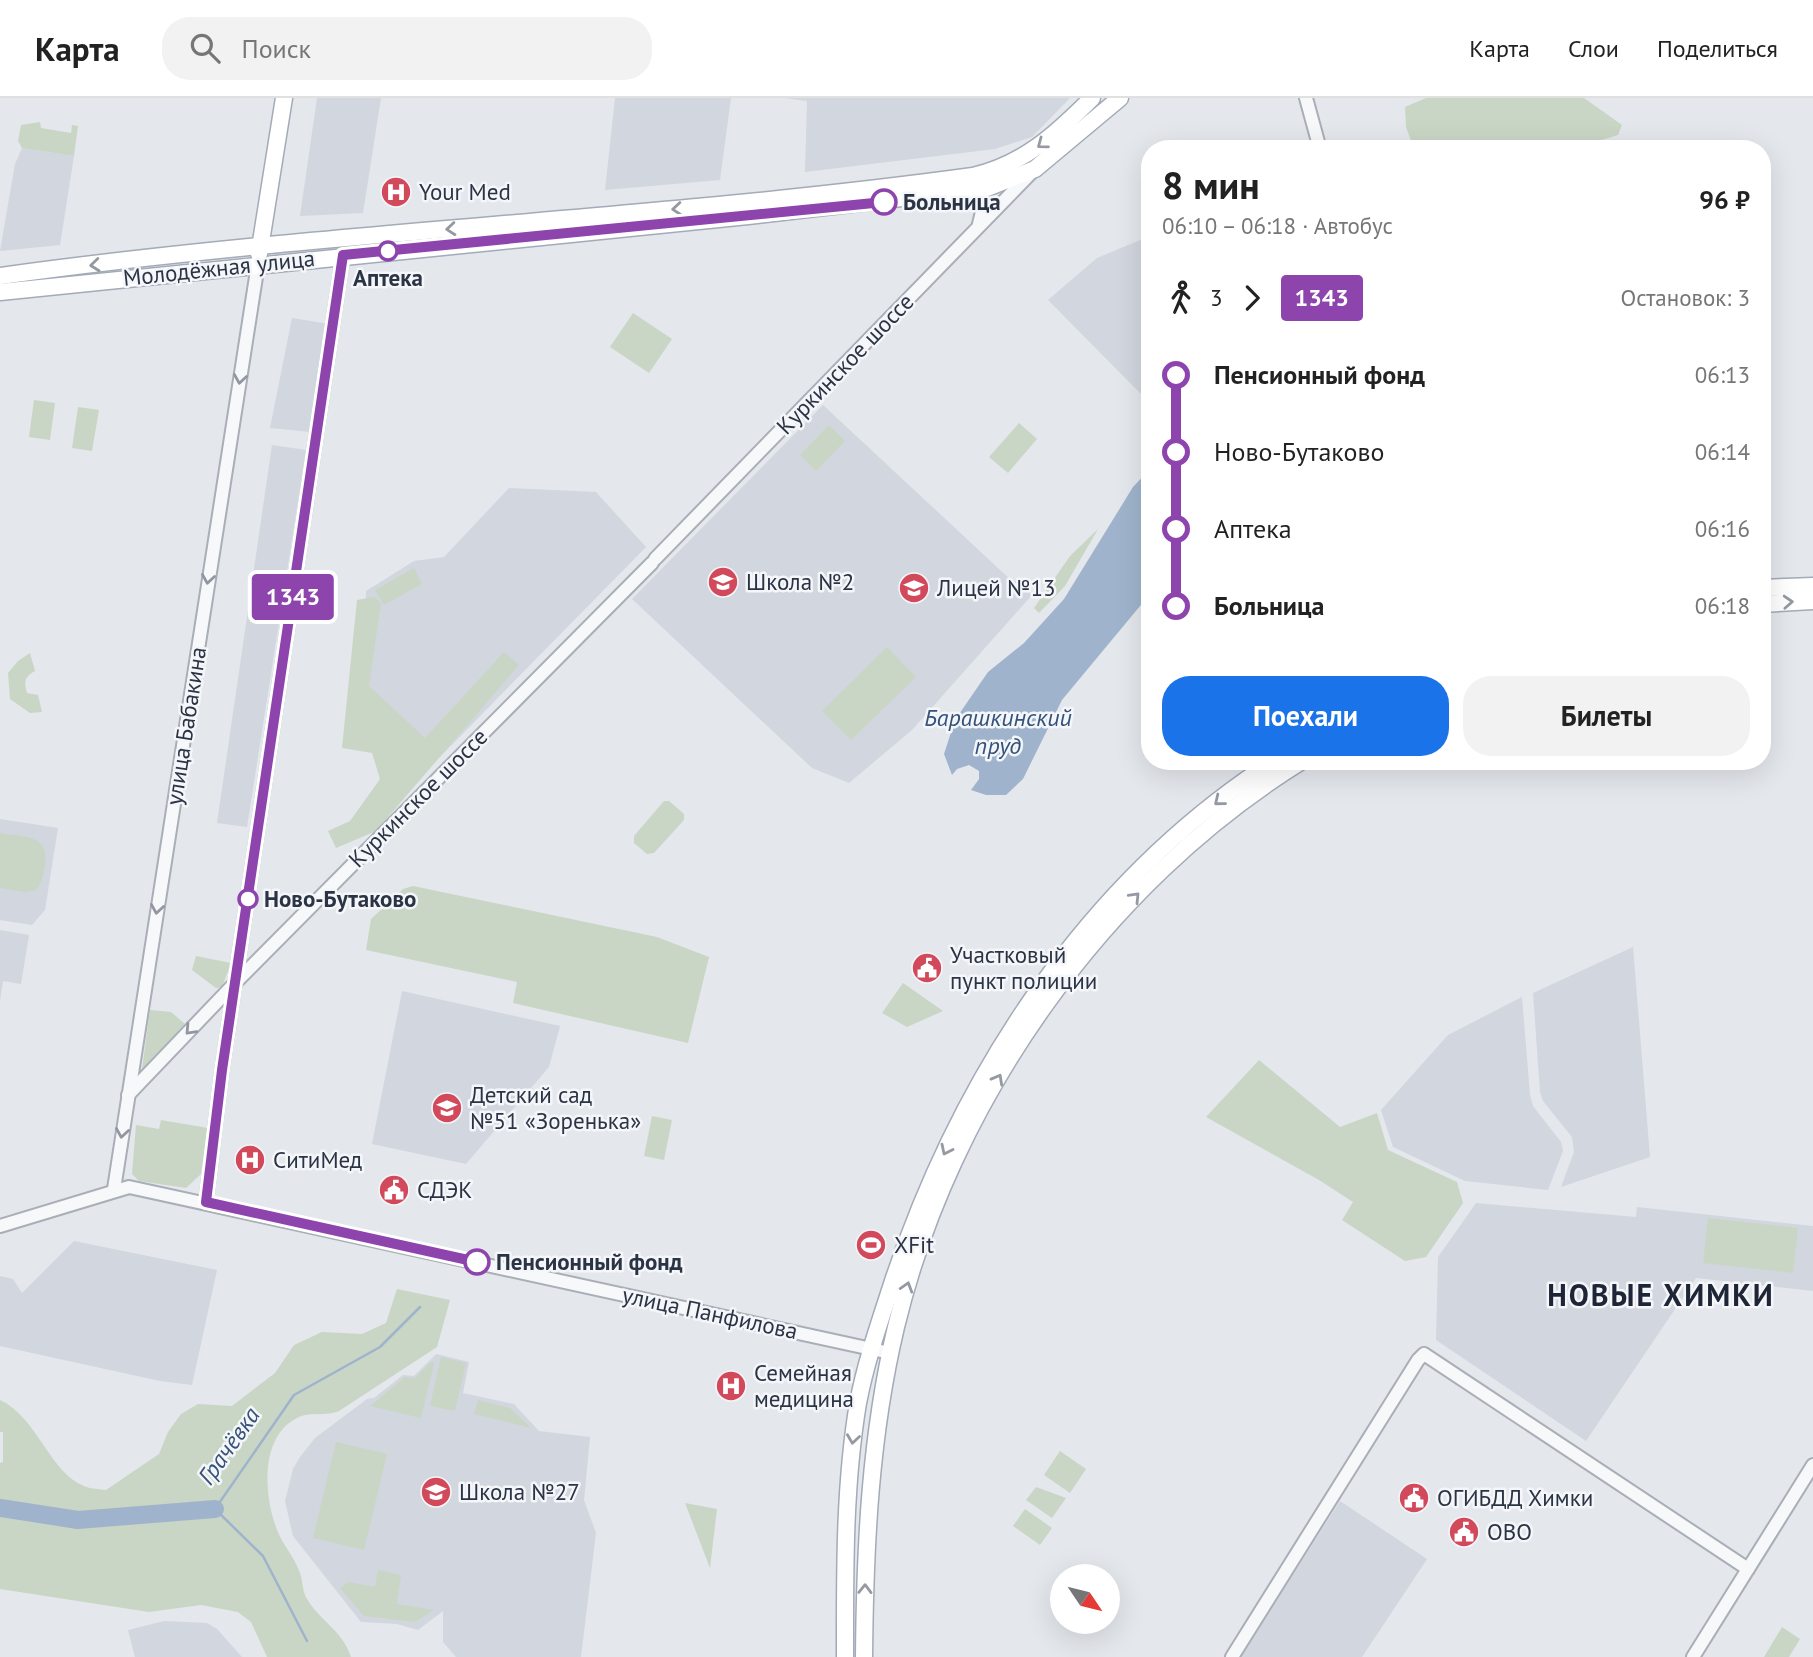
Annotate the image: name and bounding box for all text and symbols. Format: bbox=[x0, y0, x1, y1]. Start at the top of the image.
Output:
search box bbox=[162, 17, 652, 80]
text: Карта bbox=[35, 27, 120, 70]
icon: search bbox=[186, 29, 224, 67]
text: Поиск bbox=[242, 32, 311, 65]
text: Карта bbox=[1469, 33, 1530, 64]
text: Слои bbox=[1568, 33, 1619, 64]
text: Поделиться bbox=[1657, 33, 1778, 64]
one-way arrow bbox=[1037, 136, 1050, 149]
text: 8 мин bbox=[1162, 160, 1260, 209]
hospital icon: Your Med bbox=[379, 175, 413, 209]
place label: Your Med bbox=[419, 177, 511, 206]
text: 96 ₽ bbox=[1699, 183, 1750, 216]
place label: Больница bbox=[903, 187, 1001, 216]
marker: Больница bbox=[871, 189, 897, 215]
one-way arrow bbox=[671, 201, 682, 216]
text: 06:10 – 06:18 · Автобус bbox=[1162, 211, 1393, 240]
one-way arrow bbox=[445, 222, 456, 237]
marker: Аптека bbox=[378, 241, 398, 261]
street label: Молодёжная улица bbox=[122, 243, 316, 292]
one-way arrow bbox=[89, 257, 101, 272]
place label: Аптека bbox=[353, 263, 423, 292]
icon: walk bbox=[1162, 279, 1200, 317]
icon: forward bbox=[1233, 279, 1271, 317]
text: 1343 bbox=[1295, 282, 1349, 313]
text: 3 bbox=[1210, 283, 1223, 312]
text: Остановок: 3 bbox=[1620, 283, 1750, 312]
street label: Куркинское шоссе bbox=[770, 287, 919, 440]
text: Пенсионный фонд bbox=[1214, 358, 1425, 391]
text: 06:13 bbox=[1695, 360, 1750, 389]
one-way arrow bbox=[232, 373, 247, 385]
text: Ново-Бутаково bbox=[1214, 435, 1384, 468]
text: 06:14 bbox=[1695, 437, 1750, 466]
text: Аптека bbox=[1214, 512, 1292, 545]
text: 06:16 bbox=[1695, 514, 1750, 543]
school or university icon: Школа №2 bbox=[706, 565, 740, 599]
place label: Школа №2 bbox=[746, 567, 854, 596]
school or university icon: Лицей №13 bbox=[897, 571, 931, 605]
one-way arrow bbox=[201, 573, 216, 585]
place label: Лицей №13 bbox=[936, 573, 1056, 602]
line badge: 1343 bbox=[244, 574, 342, 620]
text: 1343 bbox=[266, 581, 320, 612]
text: Больница bbox=[1214, 589, 1324, 622]
text: 06:18 bbox=[1695, 591, 1750, 620]
one-way arrow bbox=[1782, 595, 1793, 610]
street label: улица Бабакина bbox=[159, 645, 212, 807]
button: Поехали bbox=[1162, 676, 1449, 756]
button: Билеты bbox=[1463, 676, 1750, 756]
water label: Барашкинский пруд bbox=[924, 702, 1072, 761]
street label: Куркинское шоссе bbox=[342, 722, 493, 873]
one-way arrow bbox=[1214, 792, 1226, 805]
place label: Ново-Бутаково bbox=[264, 884, 416, 913]
marker: Ново-Бутаково bbox=[238, 889, 258, 909]
one-way arrow bbox=[1126, 893, 1139, 906]
one-way arrow bbox=[150, 903, 165, 915]
place label: Участковый пункт полиции bbox=[950, 940, 1097, 995]
public building icon: Участковый пункт полиции bbox=[910, 951, 944, 985]
one-way arrow bbox=[185, 1022, 198, 1035]
one-way arrow bbox=[990, 1073, 1004, 1086]
place label: Детский сад №51 «Зоренька» bbox=[470, 1080, 641, 1135]
school or university icon: Детский сад №51 «Зоренька» bbox=[430, 1091, 464, 1125]
one-way arrow bbox=[115, 1128, 130, 1139]
hospital icon: СитиМед bbox=[233, 1143, 267, 1177]
one-way arrow bbox=[940, 1143, 954, 1155]
place label: СитиМед bbox=[273, 1145, 362, 1174]
public building icon: СДЭК bbox=[377, 1173, 411, 1207]
place label: СДЭК bbox=[417, 1175, 472, 1204]
sports icon: XFit bbox=[854, 1228, 888, 1262]
place label: XFit bbox=[894, 1230, 934, 1259]
place label: Пенсионный фонд bbox=[496, 1247, 683, 1276]
marker: Пенсионный фонд bbox=[464, 1249, 490, 1275]
district label: НОВЫЕ ХИМКИ bbox=[1547, 1275, 1775, 1314]
street label: улица Панфилова bbox=[620, 1280, 800, 1345]
one-way arrow bbox=[899, 1281, 913, 1293]
place label: Семейная медицина bbox=[754, 1358, 854, 1413]
hospital icon: Семейная медицина bbox=[714, 1369, 748, 1403]
water label: Грачёвка bbox=[191, 1401, 267, 1490]
one-way arrow bbox=[846, 1434, 861, 1445]
school or university icon: Школа №27 bbox=[419, 1475, 453, 1509]
place label: Школа №27 bbox=[459, 1477, 580, 1506]
public building icon: ОГИБДД Химки bbox=[1397, 1481, 1431, 1515]
place label: ОГИБДД Химки bbox=[1437, 1483, 1593, 1512]
public building icon: ОВО bbox=[1447, 1515, 1481, 1549]
place label: ОВО bbox=[1487, 1517, 1532, 1546]
north arrow bbox=[1050, 1564, 1120, 1634]
map controls bbox=[1050, 1564, 1120, 1634]
one-way arrow bbox=[857, 1583, 873, 1594]

